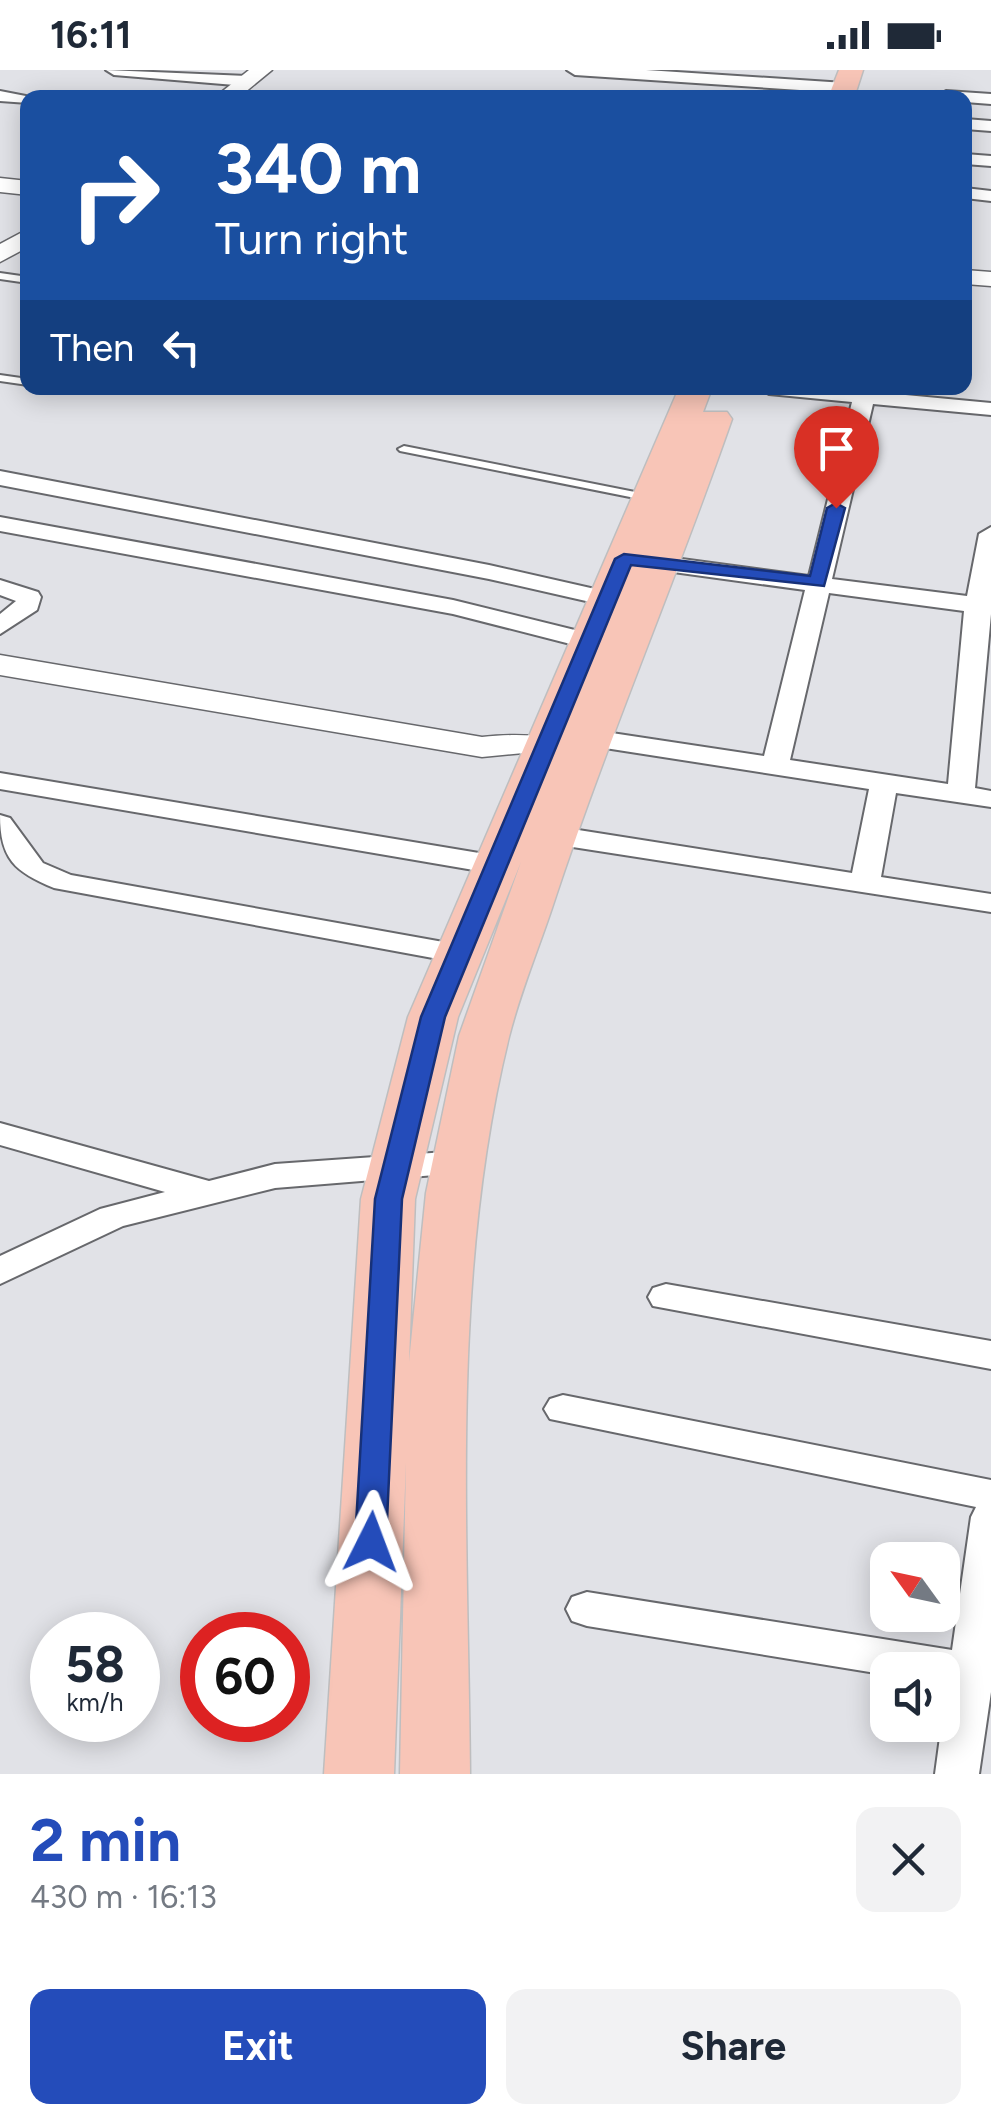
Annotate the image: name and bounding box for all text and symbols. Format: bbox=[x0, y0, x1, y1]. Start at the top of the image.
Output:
text: 16:11 bbox=[50, 12, 132, 58]
text: 340 m bbox=[215, 126, 421, 211]
icon: right bbox=[50, 130, 180, 260]
text: Turn right bbox=[215, 211, 408, 265]
icon: left bbox=[154, 320, 209, 375]
text: Then bbox=[50, 325, 134, 371]
pin bbox=[794, 406, 879, 509]
icon: arrive bbox=[809, 421, 864, 476]
position arrow bbox=[319, 1490, 423, 1594]
north arrow bbox=[870, 1542, 960, 1632]
map controls bbox=[870, 1542, 960, 1742]
speed limit sign: 60 bbox=[180, 1612, 310, 1742]
text: 58 bbox=[65, 1634, 125, 1695]
button: sound bbox=[870, 1652, 960, 1742]
text: km/h bbox=[66, 1687, 124, 1717]
text: 2 min bbox=[30, 1804, 181, 1876]
button: close bbox=[856, 1807, 961, 1912]
text: 430 m · 16:13 bbox=[30, 1878, 217, 1916]
button: Exit bbox=[30, 1989, 486, 2104]
button: Share bbox=[506, 1989, 961, 2104]

